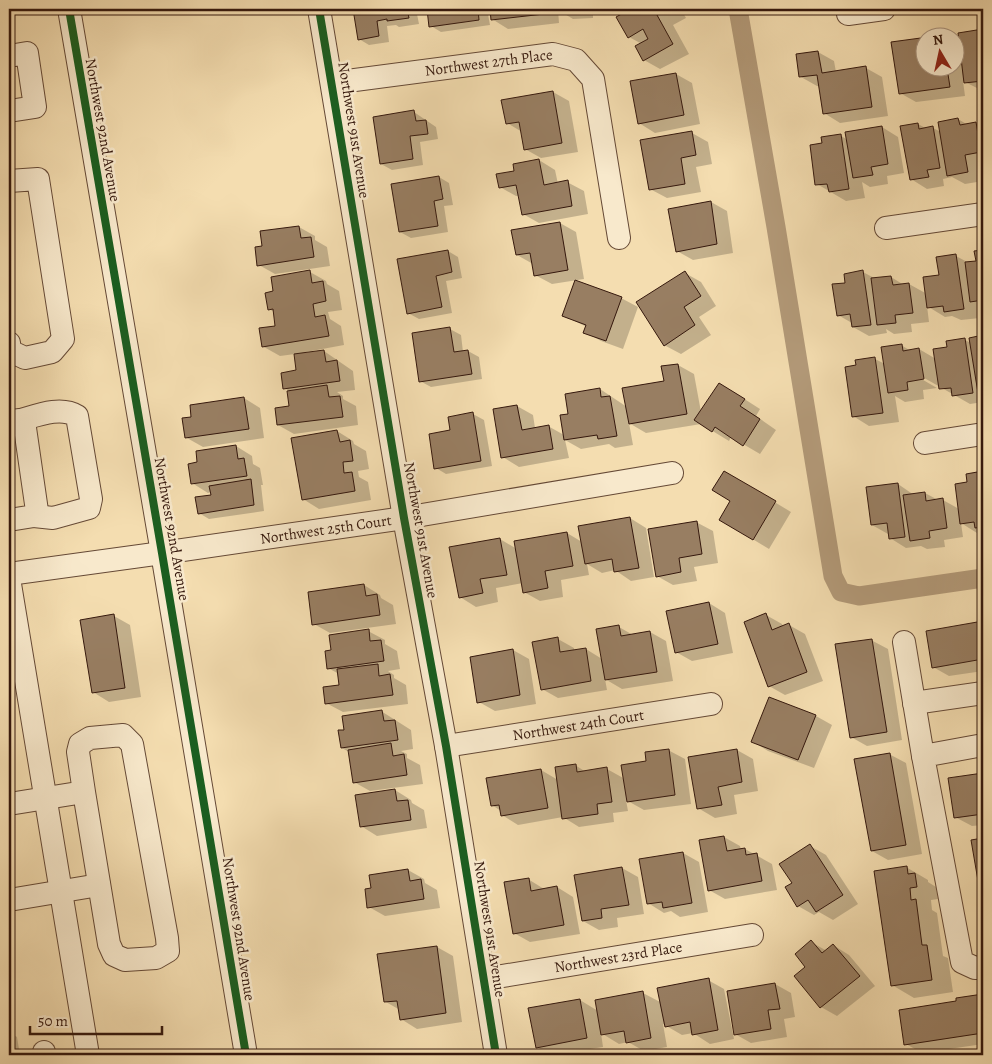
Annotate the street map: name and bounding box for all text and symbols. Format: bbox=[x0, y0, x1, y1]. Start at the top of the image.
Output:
north arrow bbox=[914, 28, 964, 78]
text: N bbox=[932, 29, 945, 50]
street label: Northwest 27th Place bbox=[424, 44, 554, 81]
street label: Northwest 92nd Avenue bbox=[81, 57, 126, 204]
street label: Northwest 91st Avenue bbox=[333, 60, 375, 200]
street label: Northwest 92nd Avenue bbox=[150, 456, 195, 603]
street label: Northwest 91st Avenue bbox=[399, 460, 443, 600]
street label: Northwest 25th Court bbox=[259, 510, 393, 549]
street label: Northwest 24th Court bbox=[511, 705, 646, 745]
street label: Northwest 92nd Avenue bbox=[218, 856, 260, 1003]
street label: Northwest 91st Avenue bbox=[469, 859, 511, 999]
street label: Northwest 23rd Place bbox=[553, 937, 684, 977]
scale bar bbox=[30, 1004, 162, 1036]
text: 50 m bbox=[38, 1011, 68, 1031]

